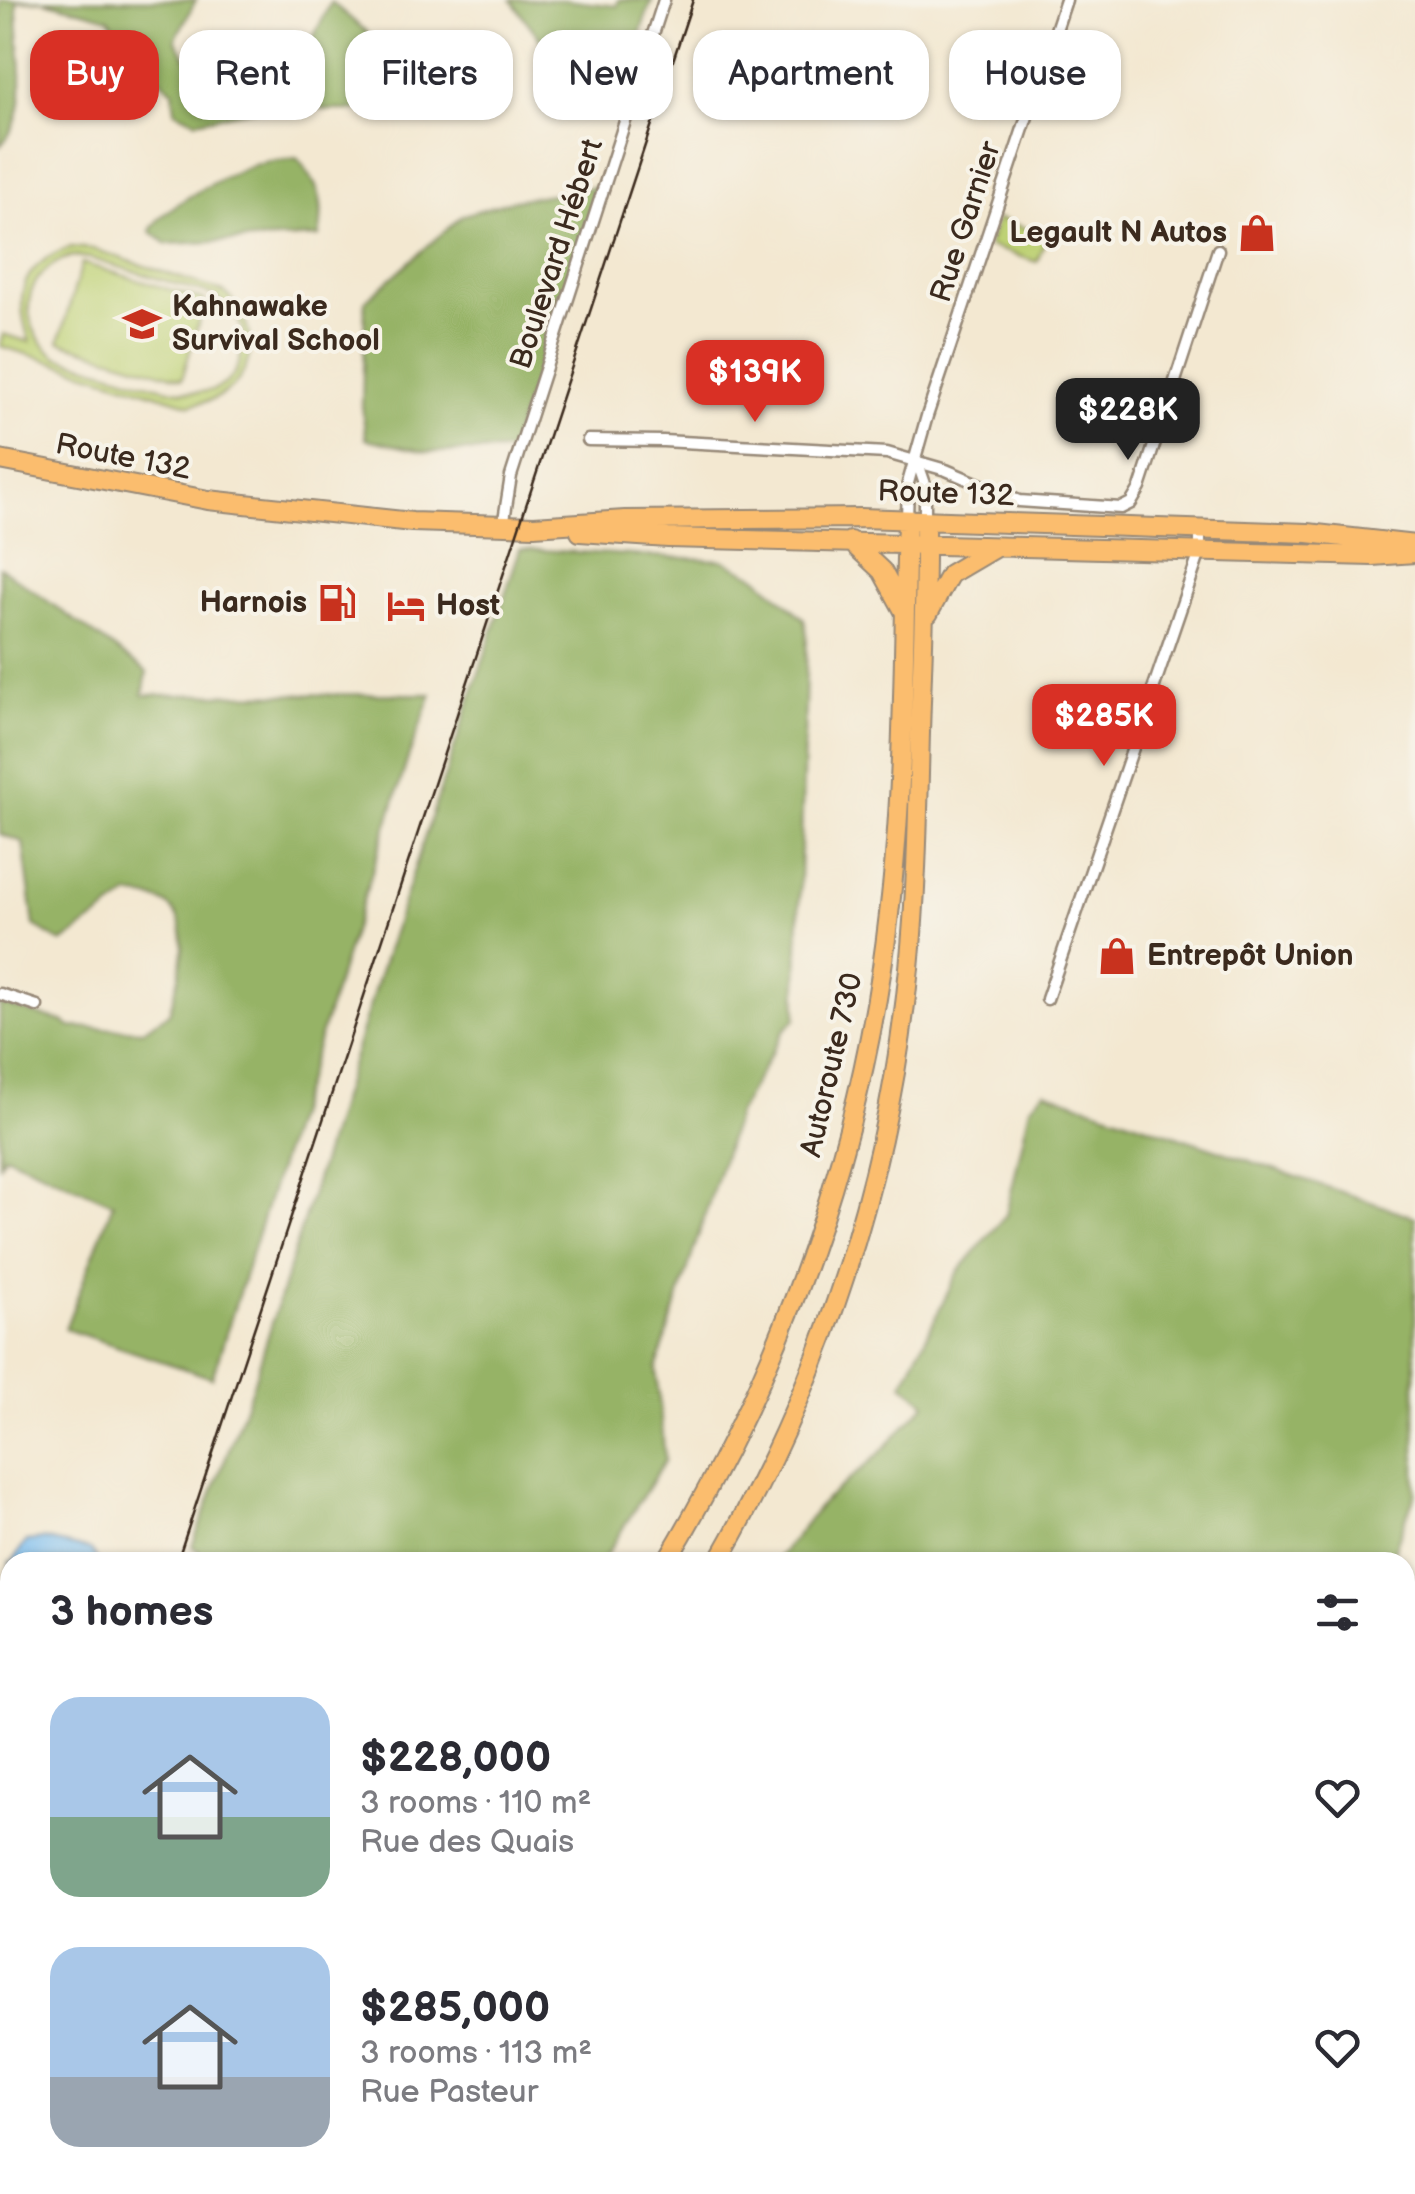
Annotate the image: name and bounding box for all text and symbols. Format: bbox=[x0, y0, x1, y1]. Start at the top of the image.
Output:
chip: Buy bbox=[30, 30, 159, 120]
chip: Rent bbox=[179, 30, 325, 120]
chip: Filters bbox=[345, 30, 513, 120]
chip: New bbox=[533, 30, 673, 120]
chip: Apartment bbox=[693, 30, 929, 120]
chip: House bbox=[949, 30, 1121, 120]
street label: Boulevard Hébert bbox=[503, 134, 611, 374]
street label: Rue Garnier bbox=[923, 136, 1009, 307]
shop icon: Legault N Autos bbox=[1236, 212, 1278, 254]
place label: Legault N Autos bbox=[1009, 215, 1227, 251]
place label: Kahnawake Survival School bbox=[172, 289, 380, 359]
school or university icon: Kahnawake Survival School bbox=[121, 303, 163, 345]
pin: $139K bbox=[685, 340, 825, 425]
text: $139K bbox=[708, 353, 802, 392]
pin: $228K bbox=[1058, 378, 1198, 463]
text: $228K bbox=[1078, 391, 1178, 430]
street label: Route 132 bbox=[52, 426, 194, 488]
street label: Route 132 bbox=[877, 474, 1015, 514]
fuel station icon: Harnois bbox=[316, 582, 358, 624]
place label: Harnois bbox=[200, 585, 307, 621]
hotel icon: Host bbox=[385, 585, 427, 627]
place label: Host bbox=[436, 588, 500, 624]
pin: $285K bbox=[1034, 684, 1174, 769]
text: $285K bbox=[1054, 697, 1154, 736]
shop icon: Entrepôt Union bbox=[1096, 935, 1138, 977]
place label: Entrepôt Union bbox=[1147, 938, 1354, 974]
street label: Autoroute 730 bbox=[793, 969, 871, 1161]
icon: filters bbox=[1310, 1585, 1365, 1640]
text: 3 homes bbox=[50, 1587, 213, 1638]
text: $228,000 bbox=[360, 1733, 551, 1784]
icon: home bbox=[130, 1737, 250, 1857]
icon: heart bbox=[1310, 1770, 1365, 1825]
text: 3 rooms · 110 m² bbox=[360, 1784, 591, 1823]
text: Rue des Quais bbox=[360, 1823, 574, 1862]
text: $285,000 bbox=[360, 1983, 550, 2034]
icon: home bbox=[130, 1987, 250, 2107]
icon: heart bbox=[1310, 2020, 1365, 2075]
text: 3 rooms · 113 m² bbox=[360, 2034, 592, 2073]
text: Rue Pasteur bbox=[360, 2073, 538, 2112]

